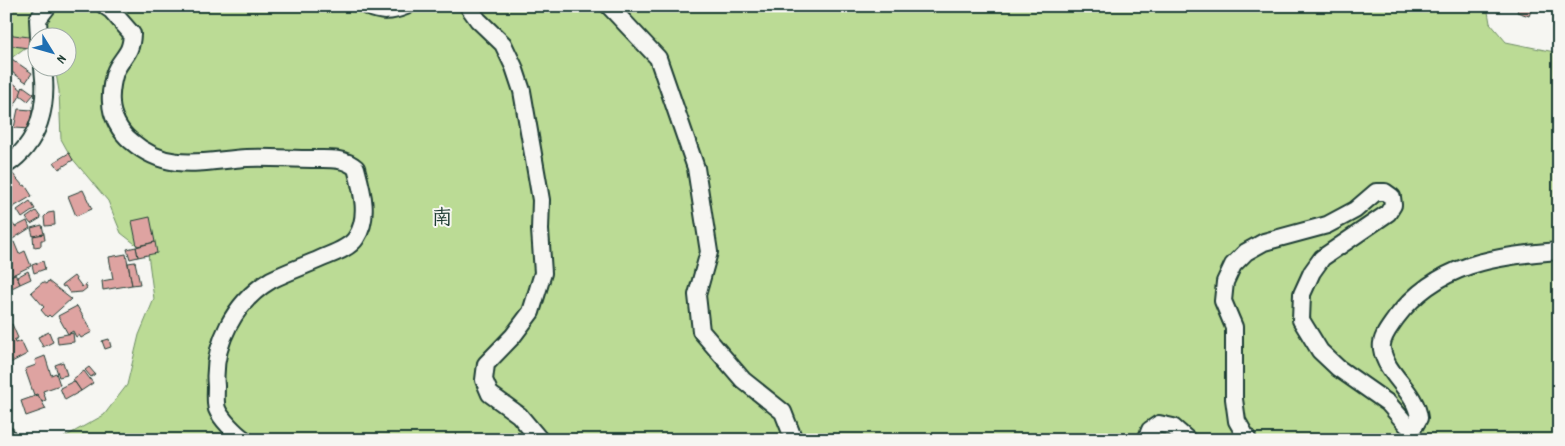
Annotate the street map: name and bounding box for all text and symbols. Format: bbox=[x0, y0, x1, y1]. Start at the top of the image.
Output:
north arrow bbox=[28, 28, 78, 78]
text: N bbox=[51, 50, 71, 67]
district label: 南 bbox=[432, 205, 453, 235]

